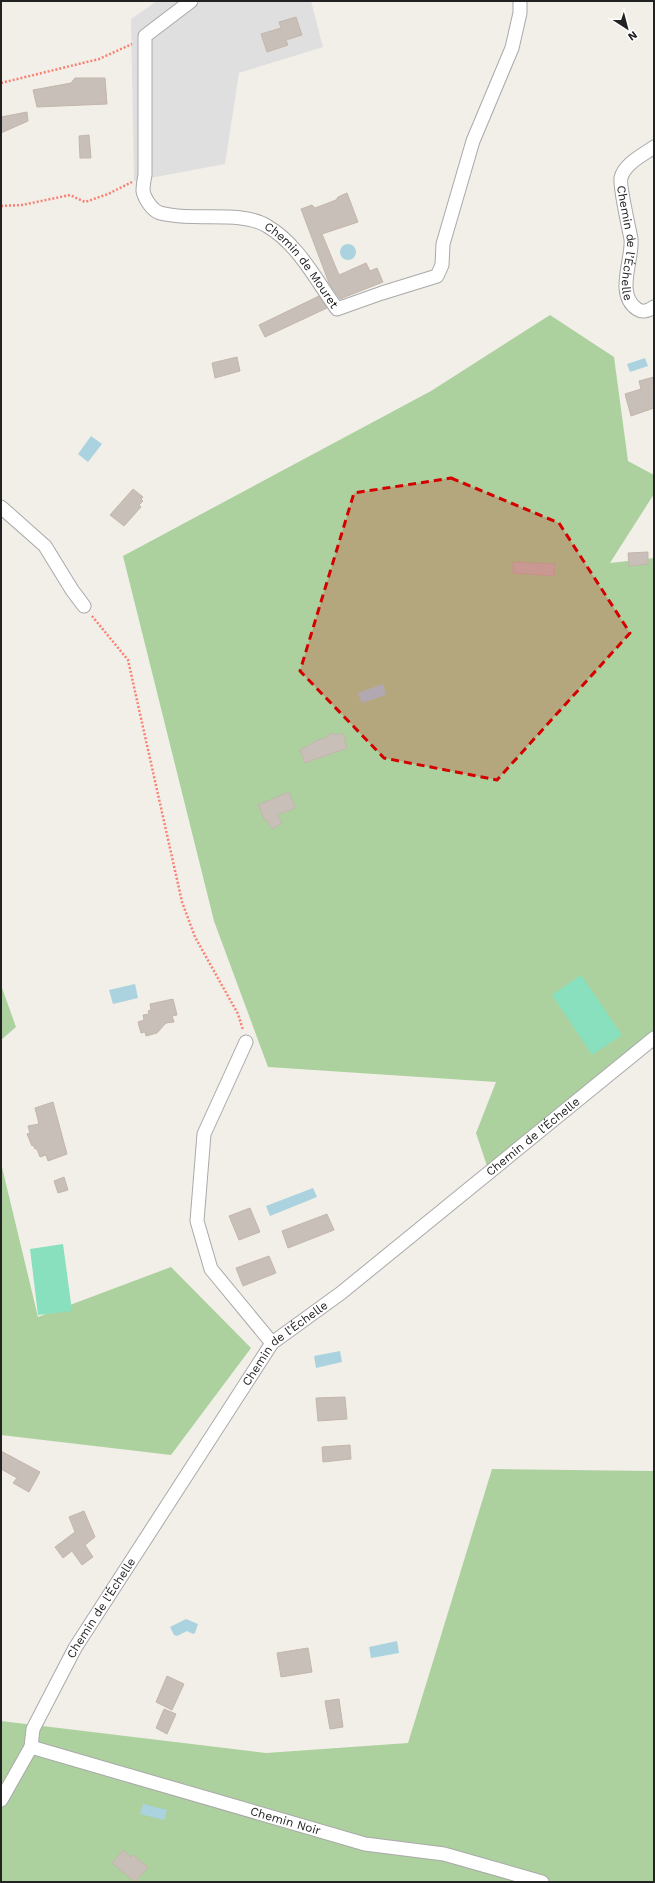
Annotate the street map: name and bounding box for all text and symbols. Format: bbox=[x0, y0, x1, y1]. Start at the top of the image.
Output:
north arrow bbox=[607, 8, 647, 48]
text: N bbox=[625, 28, 640, 43]
street label: Chemin de l’Échelle bbox=[614, 184, 638, 303]
street label: Chemin de Mouret bbox=[262, 219, 341, 311]
street label: Chemin de l’Échelle bbox=[483, 1094, 582, 1179]
street label: Chemin de l’Échelle bbox=[239, 1298, 330, 1388]
street label: Chemin de l’Échelle bbox=[64, 1555, 138, 1661]
street label: Chemin Noir bbox=[249, 1804, 322, 1838]

